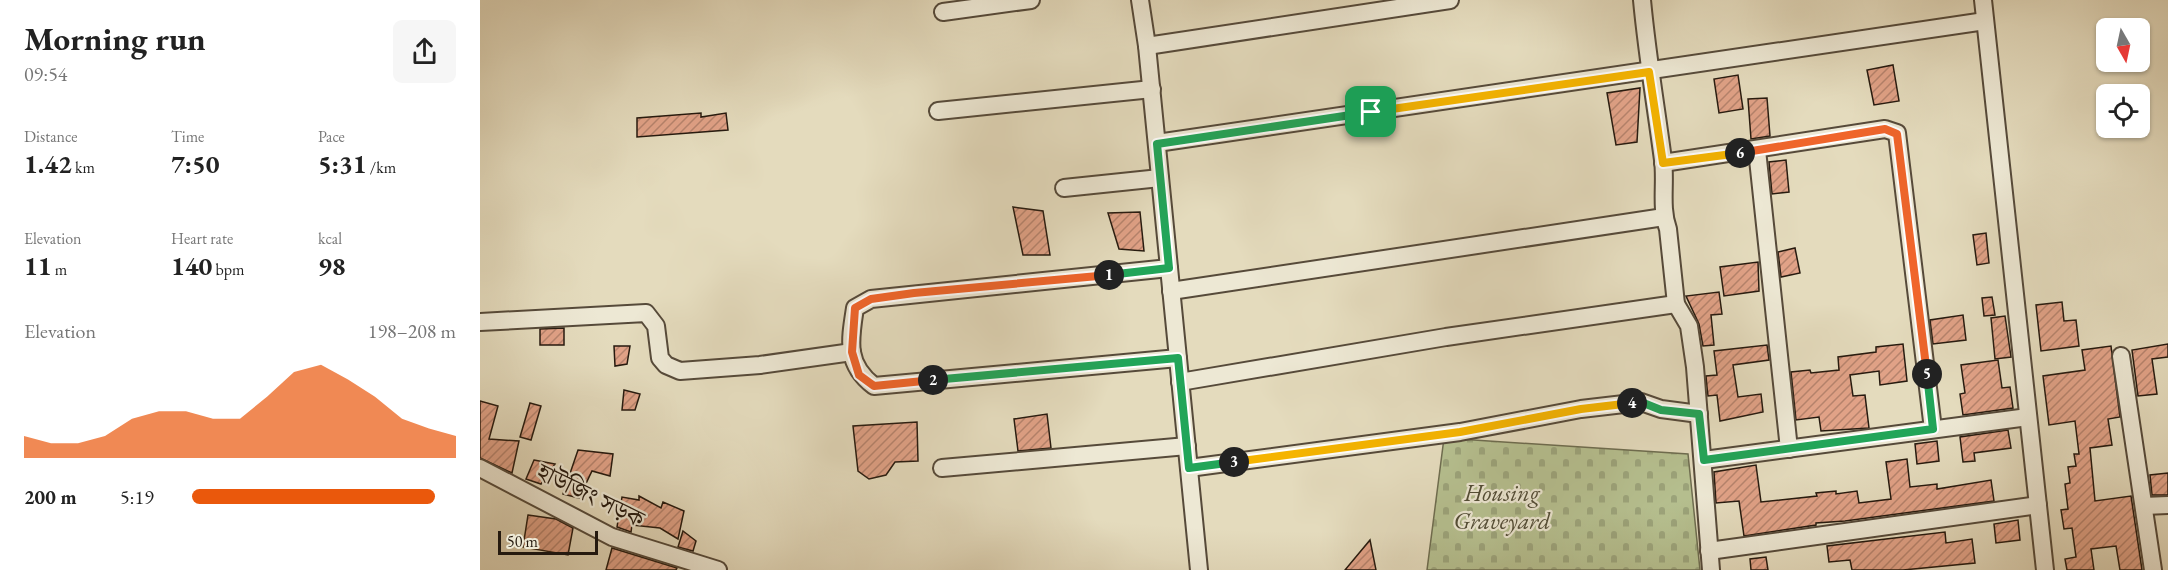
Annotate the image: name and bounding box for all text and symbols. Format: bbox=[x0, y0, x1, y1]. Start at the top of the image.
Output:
text: Morning run bbox=[24, 17, 206, 60]
north arrow bbox=[2096, 18, 2150, 72]
map controls bbox=[2096, 18, 2150, 138]
button: share bbox=[393, 20, 456, 83]
text: 09:54 bbox=[24, 61, 67, 87]
button: locate bbox=[2096, 84, 2150, 138]
pin bbox=[1345, 86, 1396, 137]
icon: arrive bbox=[1354, 95, 1387, 128]
text: Distance bbox=[24, 126, 77, 147]
text: Time bbox=[171, 126, 204, 147]
text: Pace bbox=[318, 126, 345, 147]
pin: 6 bbox=[1725, 138, 1755, 168]
text: 6 bbox=[1736, 142, 1744, 163]
text: 1.42 bbox=[24, 147, 72, 181]
text: 7:50 bbox=[171, 147, 220, 181]
text: 5:31 bbox=[318, 147, 367, 181]
text: km bbox=[72, 157, 95, 178]
text: /km bbox=[367, 157, 396, 178]
text: Elevation bbox=[24, 228, 82, 249]
text: Heart rate bbox=[171, 228, 233, 249]
text: kcal bbox=[318, 228, 342, 249]
text: 11 bbox=[24, 249, 52, 283]
text: 140 bbox=[171, 249, 212, 283]
text: 98 bbox=[318, 249, 346, 283]
text: m bbox=[52, 259, 67, 280]
text: bpm bbox=[212, 259, 244, 280]
pin: 1 bbox=[1094, 260, 1124, 290]
text: 1 bbox=[1105, 264, 1113, 285]
text: Elevation bbox=[24, 318, 96, 344]
text: 198–208 m bbox=[368, 318, 456, 344]
pin: 5 bbox=[1912, 359, 1942, 389]
text: 5 bbox=[1923, 363, 1931, 384]
pin: 2 bbox=[918, 365, 948, 395]
text: 2 bbox=[929, 369, 937, 390]
pin: 4 bbox=[1617, 388, 1647, 418]
text: 4 bbox=[1628, 392, 1636, 413]
pin: 3 bbox=[1219, 447, 1249, 477]
text: 3 bbox=[1230, 451, 1238, 472]
street label: হাউজিং সড়ক bbox=[531, 455, 651, 535]
park label: Housing Graveyard bbox=[1454, 477, 1551, 536]
text: 200 m bbox=[24, 484, 77, 510]
text: 5:19 bbox=[120, 484, 154, 510]
scale bar bbox=[498, 528, 598, 556]
text: 50 m bbox=[507, 531, 538, 552]

